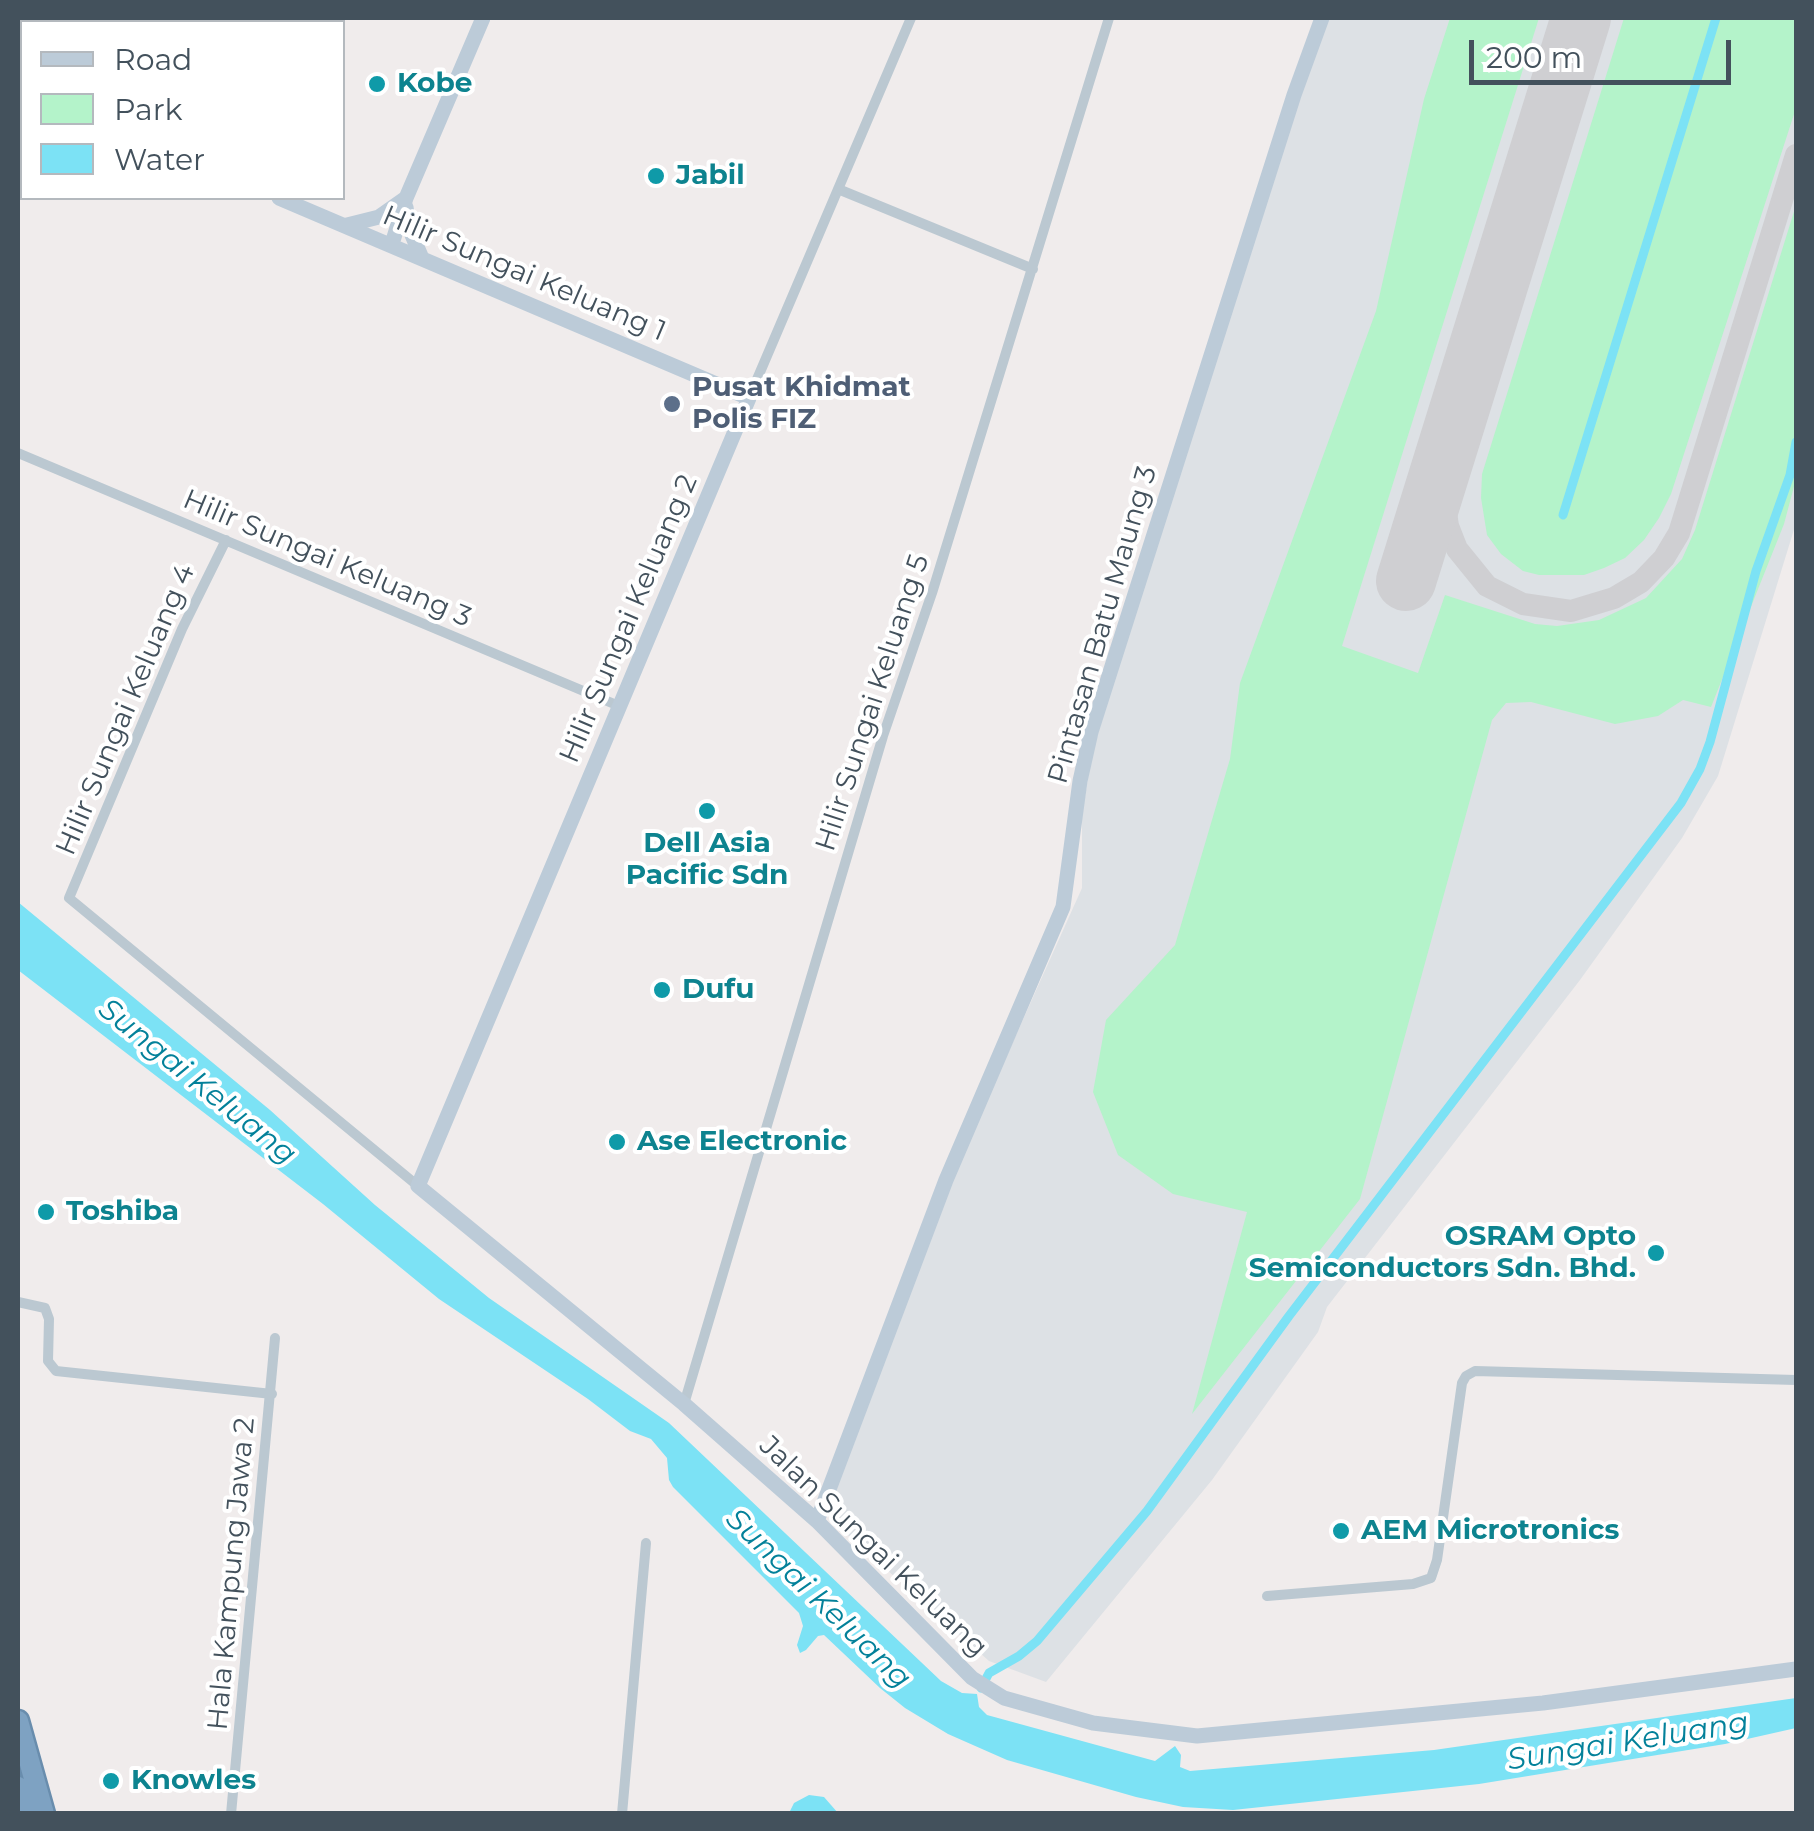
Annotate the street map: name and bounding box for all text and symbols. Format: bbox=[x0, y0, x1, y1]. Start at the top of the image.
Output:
legend bbox=[20, 20, 345, 200]
scale bar bbox=[1474, 20, 1736, 82]
text: 200 m bbox=[1486, 39, 1582, 76]
text: Road bbox=[114, 41, 192, 78]
place label: Kobe bbox=[397, 67, 472, 101]
marker: Kobe bbox=[366, 73, 388, 95]
text: Park bbox=[114, 91, 183, 128]
text: Water bbox=[114, 141, 205, 178]
place label: Jabil bbox=[676, 159, 745, 193]
marker: Jabil bbox=[645, 165, 667, 187]
street label: Hilir Sungai Keluang 1 bbox=[378, 199, 670, 349]
place label: Pusat Khidmat Polis FIZ bbox=[692, 371, 911, 437]
marker: Pusat Khidmat Polis FIZ bbox=[661, 393, 683, 415]
street label: Pintasan Batu Maung 3 bbox=[1042, 462, 1164, 788]
street label: Hilir Sungai Keluang 2 bbox=[553, 470, 705, 768]
street label: Hilir Sungai Keluang 3 bbox=[178, 483, 476, 635]
street label: Hilir Sungai Keluang 5 bbox=[809, 551, 937, 855]
street label: Hilir Sungai Keluang 4 bbox=[49, 560, 203, 860]
marker: Dell Asia Pacific Sdn bbox=[696, 800, 718, 822]
place label: Dell Asia Pacific Sdn bbox=[626, 827, 788, 893]
place label: Dufu bbox=[682, 973, 754, 1007]
marker: Dufu bbox=[651, 979, 673, 1001]
water label: Sungai Keluang bbox=[91, 991, 303, 1173]
place label: Ase Electronic bbox=[637, 1125, 847, 1159]
marker: Ase Electronic bbox=[606, 1131, 628, 1153]
place label: Toshiba bbox=[66, 1195, 179, 1229]
marker: Toshiba bbox=[35, 1201, 57, 1223]
place label: OSRAM Opto Semiconductors Sdn. Bhd. bbox=[1249, 1220, 1636, 1286]
marker: OSRAM Opto Semiconductors Sdn. Bhd. bbox=[1645, 1242, 1667, 1264]
street label: Hala Kampung Jawa 2 bbox=[202, 1416, 262, 1732]
street label: Jalan Sungai Keluang bbox=[752, 1429, 994, 1665]
water label: Sungai Keluang bbox=[718, 1501, 918, 1697]
place label: AEM Microtronics bbox=[1361, 1514, 1619, 1548]
marker: AEM Microtronics bbox=[1330, 1520, 1352, 1542]
water label: Sungai Keluang bbox=[1505, 1705, 1751, 1779]
place label: Knowles bbox=[131, 1764, 256, 1798]
marker: Knowles bbox=[100, 1770, 122, 1792]

